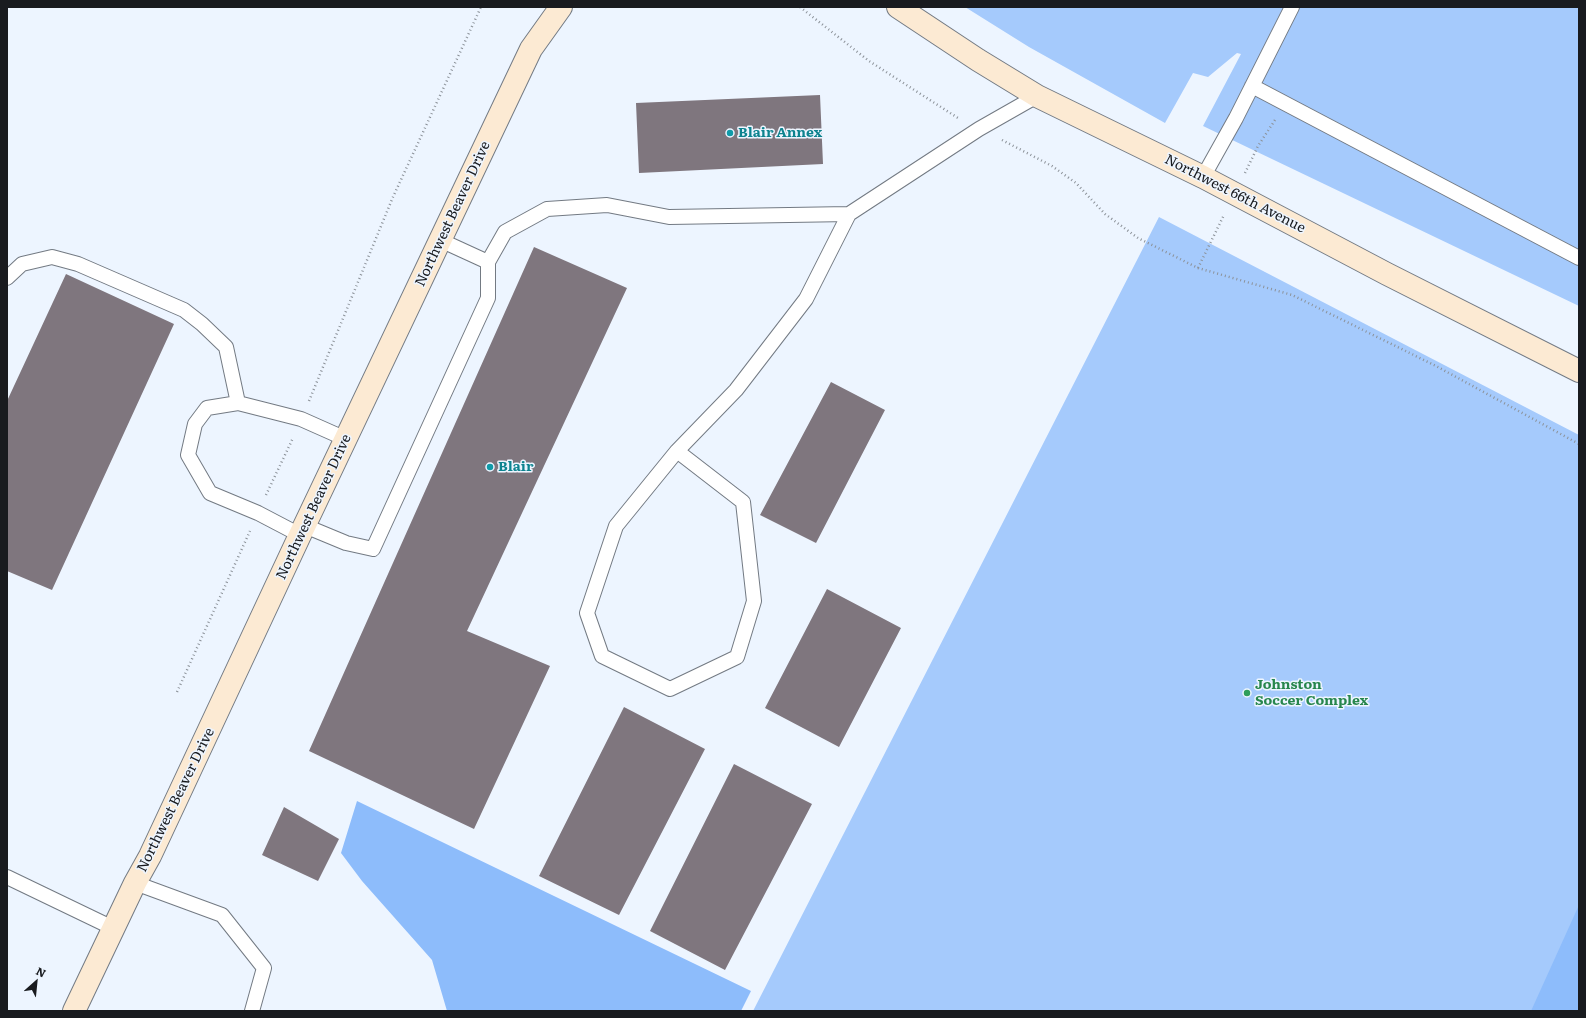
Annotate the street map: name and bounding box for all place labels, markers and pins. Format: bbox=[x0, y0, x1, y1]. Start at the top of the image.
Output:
place label: Blair Annex bbox=[738, 125, 822, 141]
marker: Blair Annex bbox=[725, 128, 735, 138]
place label: Blair bbox=[498, 459, 534, 475]
marker: Blair bbox=[485, 462, 495, 472]
place label: Johnston Soccer Complex bbox=[1255, 677, 1368, 710]
marker: Johnston Soccer Complex bbox=[1242, 688, 1252, 698]

